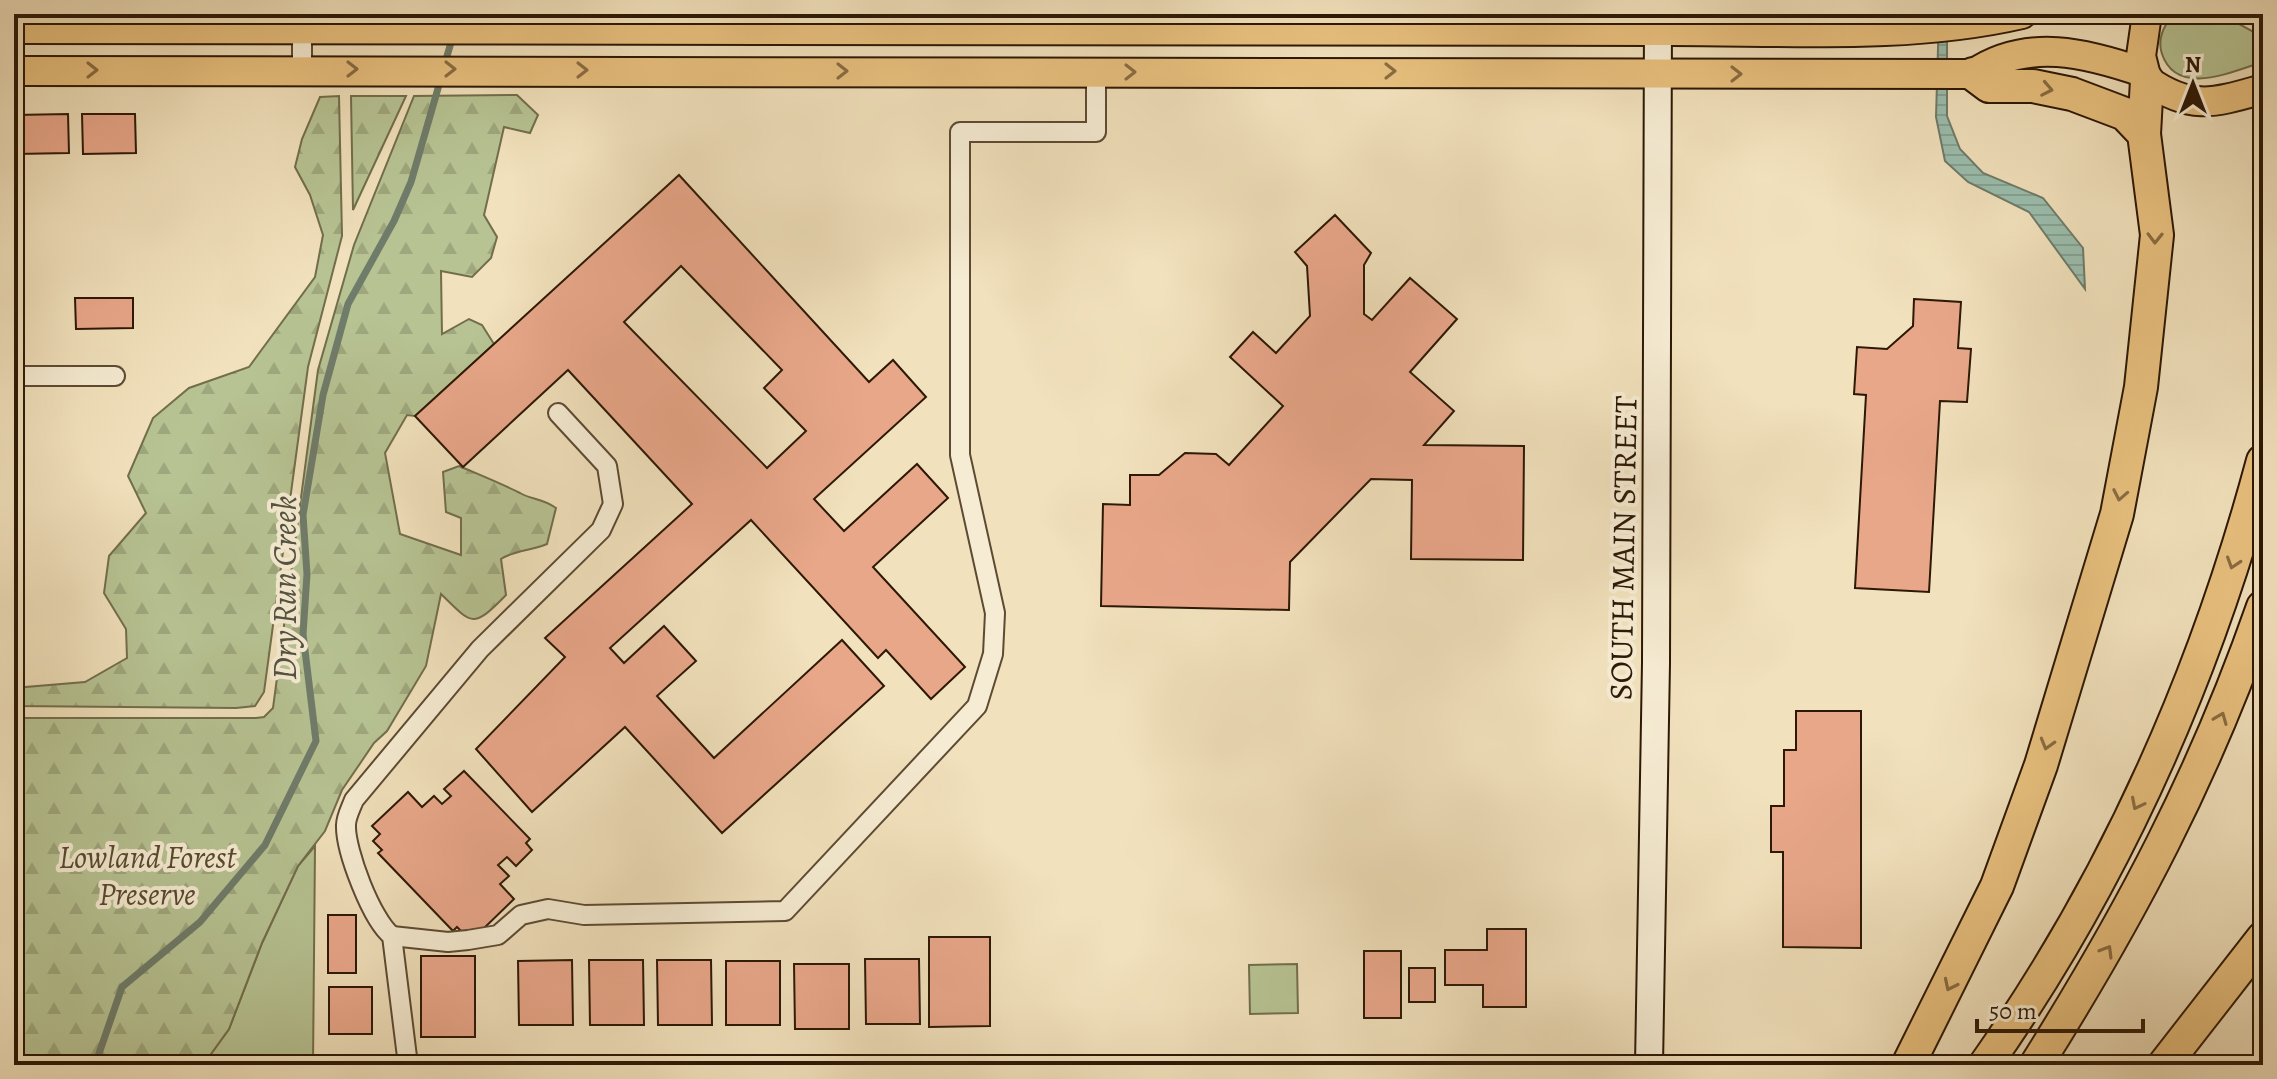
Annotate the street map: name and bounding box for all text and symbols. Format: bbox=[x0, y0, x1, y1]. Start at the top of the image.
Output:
north arrow bbox=[2153, 44, 2233, 124]
text: N bbox=[2185, 50, 2201, 80]
one-way arrow bbox=[346, 60, 359, 78]
one-way arrow bbox=[444, 60, 457, 78]
one-way arrow bbox=[86, 61, 99, 79]
one-way arrow bbox=[576, 61, 589, 79]
one-way arrow bbox=[836, 62, 849, 80]
one-way arrow bbox=[1124, 63, 1137, 81]
one-way arrow bbox=[1384, 63, 1397, 80]
one-way arrow bbox=[1730, 65, 1743, 83]
one-way arrow bbox=[2039, 80, 2053, 97]
one-way arrow bbox=[2147, 232, 2164, 245]
street label: SOUTH MAIN STREET bbox=[1598, 395, 1648, 701]
one-way arrow bbox=[2113, 488, 2130, 502]
water label: Dry Run Creek bbox=[261, 496, 308, 680]
one-way arrow bbox=[2226, 555, 2242, 569]
one-way arrow bbox=[2212, 712, 2228, 726]
one-way arrow bbox=[2040, 737, 2056, 751]
one-way arrow bbox=[2132, 796, 2147, 811]
park label: Lowland Forest Preserve bbox=[58, 835, 237, 916]
one-way arrow bbox=[2097, 945, 2113, 960]
one-way arrow bbox=[1944, 977, 1960, 991]
scale bar bbox=[1977, 983, 2143, 1033]
text: 50 m bbox=[1989, 995, 2037, 1027]

